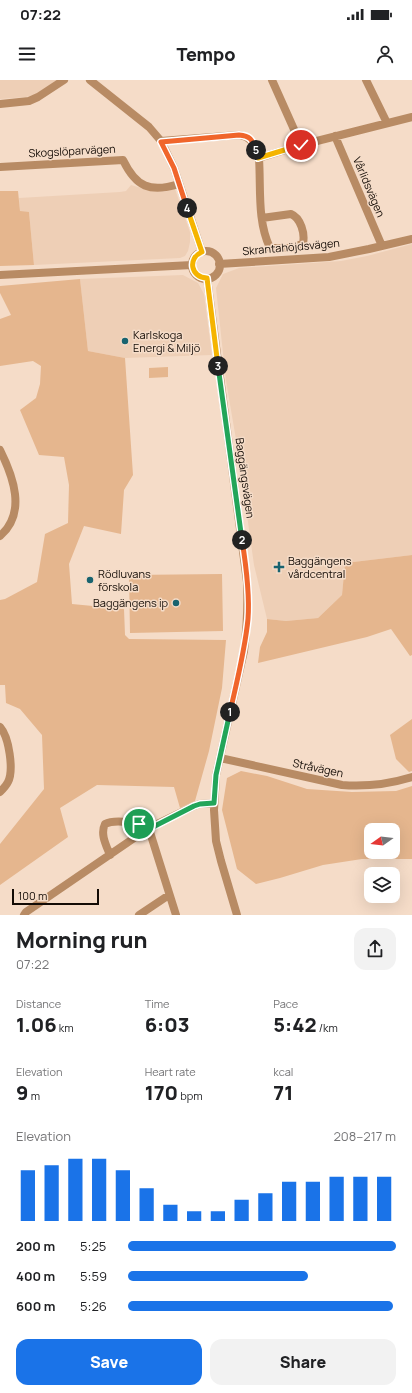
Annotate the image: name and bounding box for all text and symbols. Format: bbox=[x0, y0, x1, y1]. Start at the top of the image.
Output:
text: 07:22 bbox=[20, 4, 61, 25]
text: Tempo bbox=[176, 42, 236, 66]
icon: menu bbox=[16, 43, 38, 65]
icon: person bbox=[374, 43, 396, 65]
pin bbox=[284, 128, 318, 162]
icon: check bbox=[290, 134, 312, 156]
pin: 5 bbox=[246, 140, 266, 160]
street label: Skogslöparvägen bbox=[28, 141, 116, 160]
text: 5 bbox=[253, 142, 259, 157]
street label: Vårlidsvägen bbox=[350, 154, 389, 219]
pin: 4 bbox=[177, 198, 197, 218]
text: 4 bbox=[184, 200, 190, 215]
street label: Skrantahöjdsvägen bbox=[242, 235, 340, 258]
place label: Karlskoga Energi & Miljö bbox=[133, 327, 201, 355]
marker: Karlskoga Energi & Miljö bbox=[120, 336, 130, 346]
pin: 3 bbox=[208, 356, 228, 376]
text: 3 bbox=[215, 358, 221, 373]
street label: Baggängsvägen bbox=[232, 437, 259, 519]
pin: 2 bbox=[232, 530, 252, 550]
text: 2 bbox=[239, 532, 245, 547]
place label: Baggängens vårdcentral bbox=[288, 553, 352, 581]
marker: Baggängens vårdcentral bbox=[273, 561, 285, 573]
place label: Rödluvans förskola bbox=[98, 566, 151, 594]
marker: Rödluvans förskola bbox=[85, 575, 95, 585]
place label: Baggängens ip bbox=[93, 595, 168, 610]
marker: Baggängens ip bbox=[171, 598, 181, 608]
pin: 1 bbox=[220, 702, 240, 722]
text: 1 bbox=[228, 704, 232, 719]
street label: Stråvägen bbox=[291, 755, 345, 780]
pin bbox=[122, 807, 156, 841]
icon: arrive bbox=[128, 813, 150, 835]
north arrow bbox=[364, 823, 400, 859]
map controls bbox=[364, 823, 400, 903]
button: layers bbox=[364, 867, 400, 903]
scale bar bbox=[12, 887, 99, 906]
text: 100 m bbox=[18, 888, 47, 903]
text: Morning run bbox=[16, 925, 147, 955]
button: share bbox=[354, 928, 396, 970]
text: 07:22 bbox=[16, 955, 49, 973]
text: Distance bbox=[16, 996, 61, 1011]
text: Time bbox=[145, 996, 170, 1011]
text: Pace bbox=[273, 996, 298, 1011]
text: 1.06 bbox=[16, 1011, 57, 1038]
text: 6:03 bbox=[145, 1011, 190, 1038]
text: 5:42 bbox=[273, 1011, 317, 1038]
text: km bbox=[57, 1020, 74, 1035]
text: /km bbox=[317, 1020, 338, 1035]
text: Elevation bbox=[16, 1064, 62, 1079]
text: Heart rate bbox=[145, 1064, 196, 1079]
text: kcal bbox=[273, 1064, 293, 1079]
text: 9 bbox=[16, 1079, 28, 1106]
text: 170 bbox=[145, 1079, 178, 1106]
text: 71 bbox=[273, 1079, 293, 1106]
text: m bbox=[28, 1088, 40, 1103]
text: bpm bbox=[178, 1088, 203, 1103]
text: Elevation bbox=[16, 1127, 71, 1145]
text: 208–217 m bbox=[333, 1127, 396, 1145]
text: 200 m bbox=[16, 1237, 55, 1255]
text: 5:25 bbox=[80, 1237, 106, 1255]
text: 400 m bbox=[16, 1267, 55, 1285]
text: 5:59 bbox=[80, 1267, 107, 1285]
text: 600 m bbox=[16, 1297, 55, 1315]
text: 5:26 bbox=[80, 1297, 107, 1315]
button: Save bbox=[16, 1339, 202, 1385]
button: Share bbox=[210, 1339, 396, 1385]

